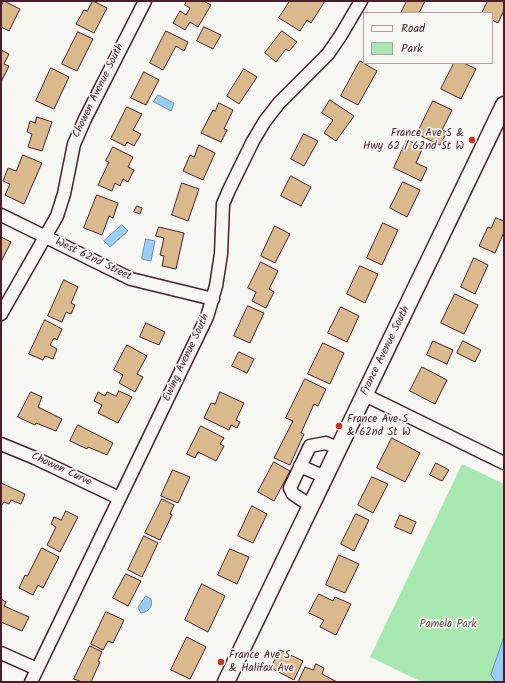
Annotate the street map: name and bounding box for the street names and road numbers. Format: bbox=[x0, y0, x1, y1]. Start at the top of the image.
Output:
street label: Chowen Avenue South bbox=[70, 42, 128, 140]
street label: West 62nd Street bbox=[53, 236, 133, 284]
street label: France Avenue South bbox=[359, 304, 413, 398]
street label: Ewing Avenue South bbox=[161, 312, 213, 404]
street label: Chowen Curve bbox=[29, 450, 93, 490]

